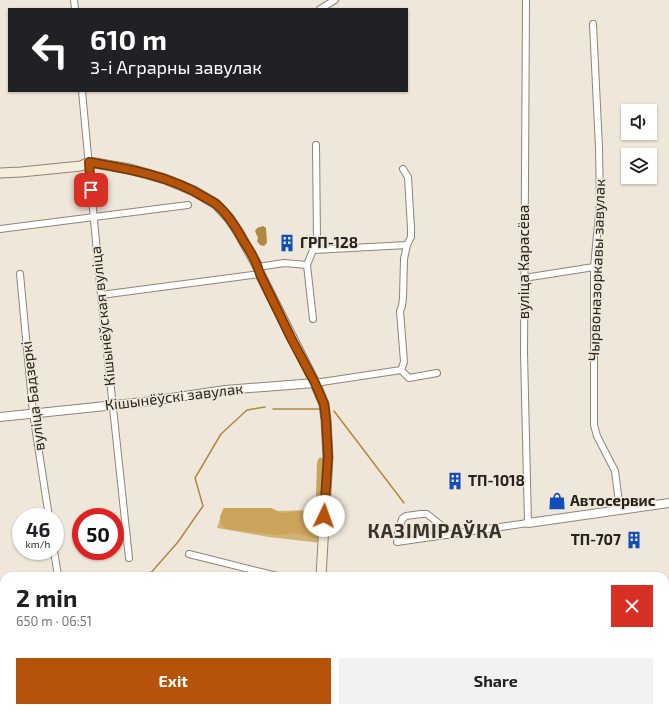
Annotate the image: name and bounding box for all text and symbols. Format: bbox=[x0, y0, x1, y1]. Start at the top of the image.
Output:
text: 610 m bbox=[90, 22, 167, 56]
icon: left bbox=[24, 24, 76, 76]
text: 3-і Аграрны завулак bbox=[90, 56, 262, 78]
map controls bbox=[621, 104, 657, 184]
button: sound bbox=[621, 104, 657, 140]
button: layers bbox=[621, 148, 657, 184]
pin bbox=[74, 173, 108, 207]
street label: Чырвоназоркавы завулак bbox=[584, 178, 609, 362]
icon: arrive bbox=[80, 179, 102, 201]
street label: вуліца Карасёва bbox=[514, 205, 533, 319]
building icon: ГРП-128 bbox=[277, 233, 297, 253]
place label: ГРП-128 bbox=[300, 233, 358, 251]
street label: Кішынёўская вуліца bbox=[86, 245, 119, 387]
street label: вуліца Бадзеркі bbox=[16, 340, 49, 452]
street label: Кішынёўскі завулак bbox=[104, 379, 244, 414]
building icon: ТП-1018 bbox=[445, 471, 465, 491]
place label: ТП-1018 bbox=[468, 471, 525, 489]
shop icon: Автосервис bbox=[547, 491, 567, 511]
place label: Автосервис bbox=[570, 491, 656, 509]
position arrow bbox=[303, 495, 345, 537]
speed limit sign: 50 bbox=[72, 508, 124, 560]
text: 46 bbox=[26, 517, 50, 541]
district label: КАЗІМІРАЎКА bbox=[368, 519, 502, 542]
place label: ТП-707 bbox=[571, 530, 621, 548]
building icon: ТП-707 bbox=[624, 530, 644, 550]
text: km/h bbox=[26, 538, 50, 550]
text: 2 min bbox=[16, 583, 77, 612]
button: close bbox=[611, 585, 653, 627]
text: 650 m · 06:51 bbox=[16, 613, 92, 629]
button: Exit bbox=[16, 658, 331, 704]
button: Share bbox=[339, 658, 653, 704]

